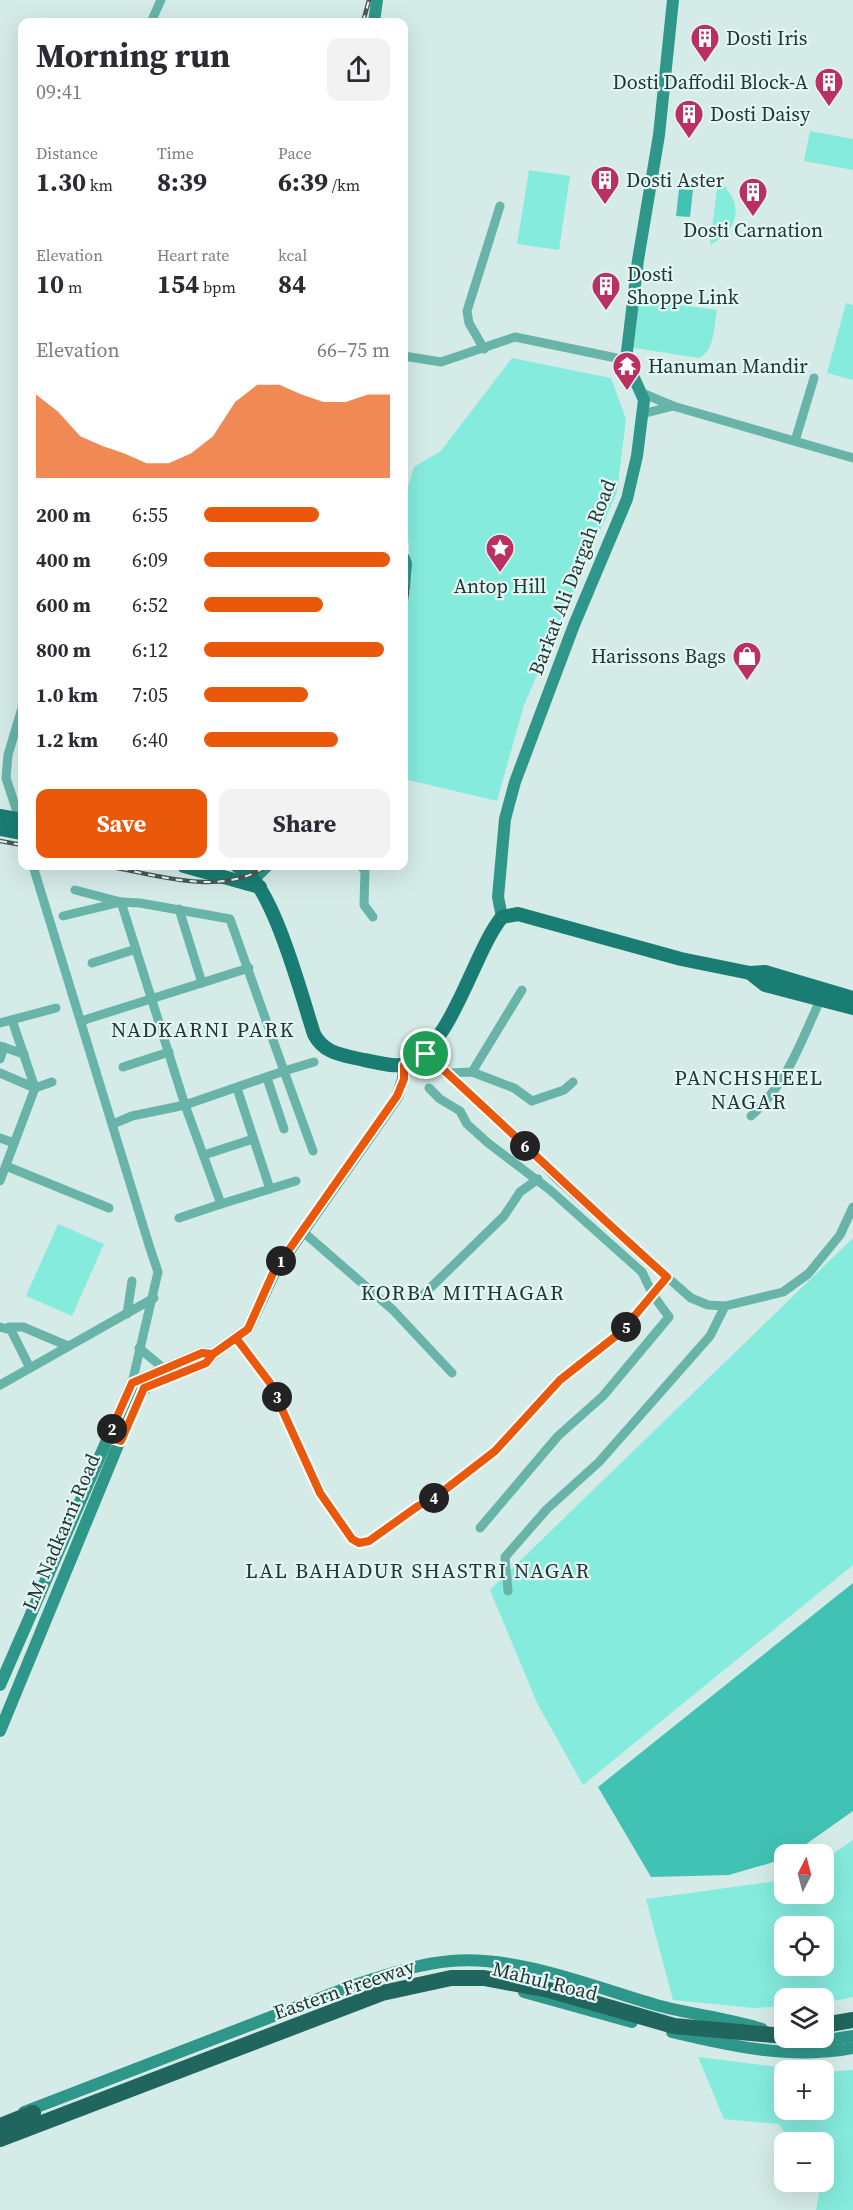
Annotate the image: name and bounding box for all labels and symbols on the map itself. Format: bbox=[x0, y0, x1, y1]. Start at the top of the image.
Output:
building icon: Dosti Iris bbox=[689, 22, 721, 64]
place label: Dosti Iris bbox=[726, 24, 808, 52]
building icon: Dosti Daffodil Block-A bbox=[813, 66, 845, 108]
place label: Dosti Daffodil Block-A bbox=[613, 68, 809, 96]
building icon: Dosti Daisy bbox=[673, 98, 705, 140]
place label: Dosti Daisy bbox=[710, 100, 811, 128]
building icon: Dosti Aster bbox=[589, 164, 621, 206]
place label: Dosti Aster bbox=[626, 166, 725, 194]
building icon: Dosti Carnation bbox=[737, 176, 769, 218]
place label: Dosti Carnation bbox=[683, 216, 823, 244]
place label: Dosti Shoppe Link bbox=[627, 260, 739, 311]
building icon: Dosti Shoppe Link bbox=[590, 270, 622, 312]
temple icon: Hanuman Mandir bbox=[611, 350, 643, 392]
place label: Hanuman Mandir bbox=[648, 352, 808, 380]
street label: Barkat Ali Dargah Road bbox=[522, 474, 623, 679]
place icon: Antop Hill bbox=[484, 532, 516, 574]
place label: Antop Hill bbox=[454, 572, 546, 600]
shop icon: Harissons Bags bbox=[731, 640, 763, 682]
place label: Harissons Bags bbox=[591, 642, 726, 670]
district label: NADKARNI PARK bbox=[111, 1015, 295, 1044]
pin bbox=[400, 1028, 451, 1079]
district label: PANCHSHEEL NAGAR bbox=[674, 1063, 824, 1116]
pin: 6 bbox=[510, 1131, 540, 1161]
pin: 1 bbox=[266, 1246, 296, 1276]
district label: KORBA MITHAGAR bbox=[361, 1278, 565, 1307]
pin: 5 bbox=[611, 1312, 641, 1342]
pin: 3 bbox=[262, 1382, 292, 1412]
pin: 2 bbox=[97, 1414, 127, 1444]
street label: LM Nadkarni Road bbox=[15, 1449, 107, 1615]
pin: 4 bbox=[419, 1483, 449, 1513]
district label: LAL BAHADUR SHASTRI NAGAR bbox=[245, 1556, 591, 1585]
north arrow bbox=[774, 1844, 834, 1904]
street label: Eastern Freeway bbox=[270, 1951, 419, 2026]
street label: Mahul Road bbox=[490, 1954, 601, 2008]

